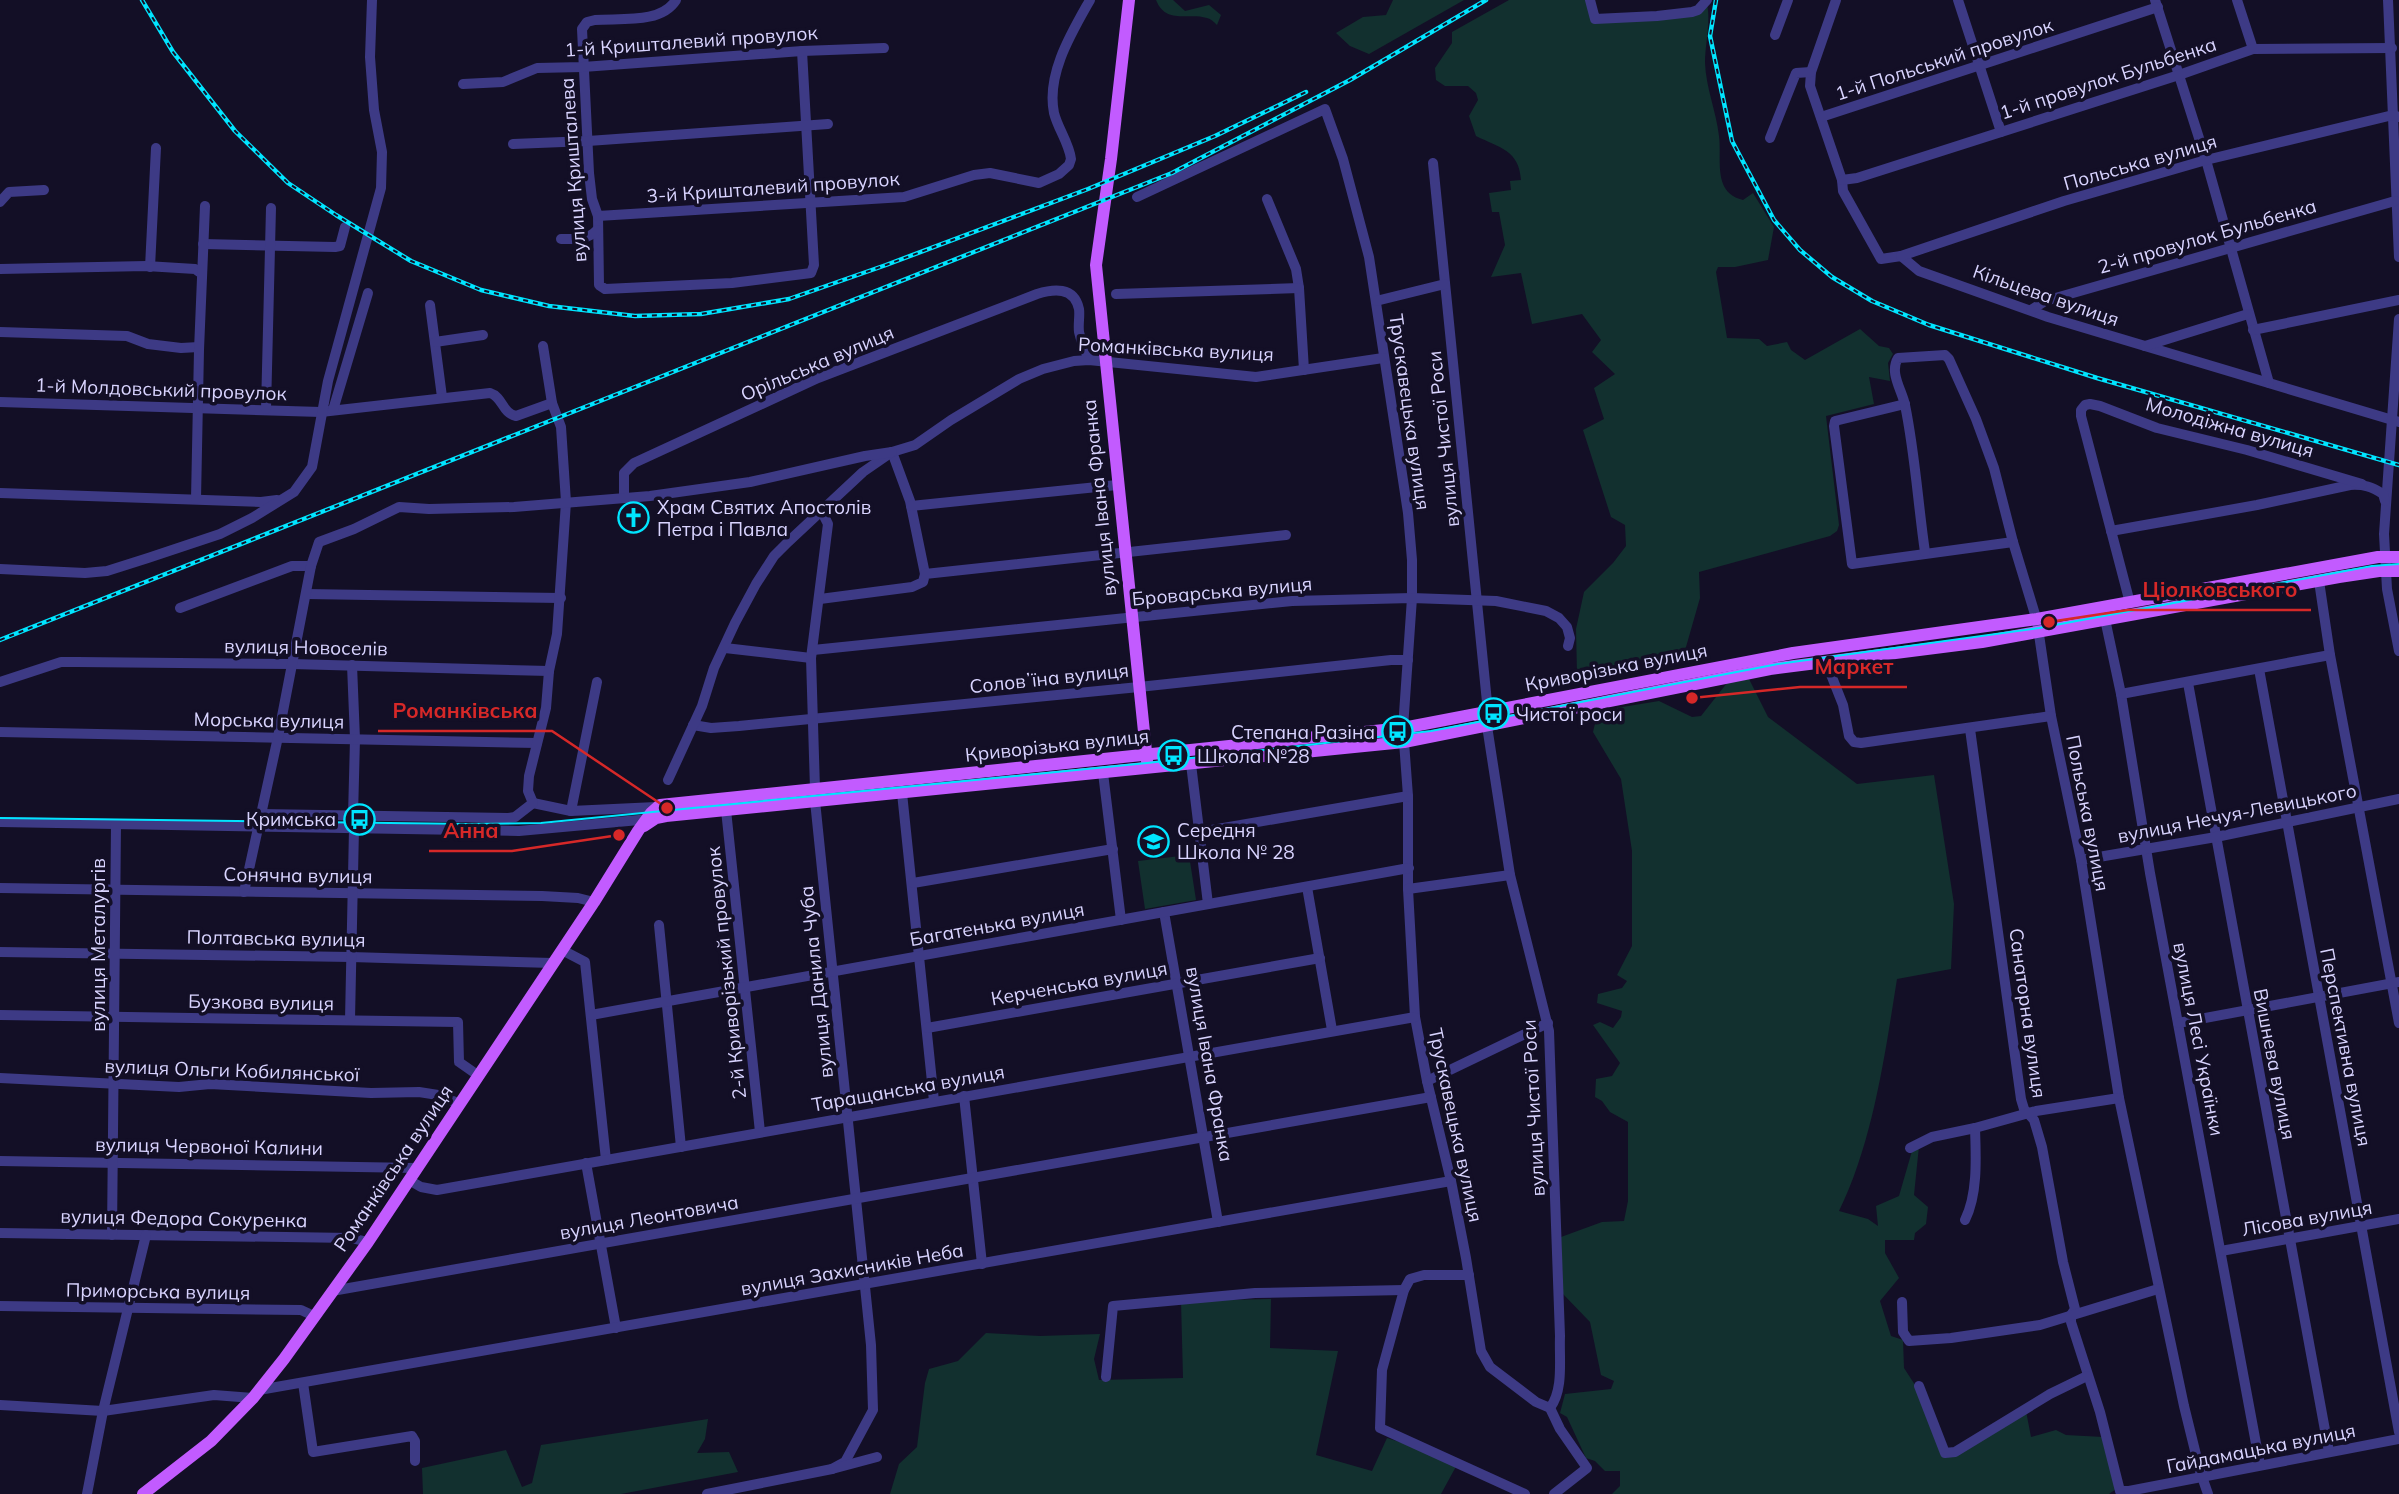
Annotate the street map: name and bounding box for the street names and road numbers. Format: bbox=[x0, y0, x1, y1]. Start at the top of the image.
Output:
street label: 1-й Польський провулок bbox=[1832, 12, 2057, 106]
street label: 1-й Кришталевий провулок bbox=[564, 20, 819, 62]
street label: 1-й провулок Бульбенка bbox=[1997, 32, 2219, 124]
street label: вулиця Кришталева bbox=[555, 77, 591, 263]
street label: Польська вулиця bbox=[2060, 129, 2220, 195]
street label: 3-й Кришталевий провулок bbox=[646, 166, 901, 208]
street label: 2-й провулок Бульбенка bbox=[2095, 193, 2319, 279]
street label: Кільцева вулиця bbox=[1970, 259, 2122, 331]
street label: Трускавецька вулиця bbox=[1384, 312, 1436, 512]
street label: Орільська вулиця bbox=[737, 320, 897, 406]
street label: Романківська вулиця bbox=[1078, 332, 1274, 366]
street label: вулиця Чистої Роси bbox=[1422, 350, 1464, 528]
street label: 1-й Молдовський провулок bbox=[35, 373, 288, 405]
street label: Молодіжна вулиця bbox=[2143, 392, 2317, 462]
street label: вулиця Івана Франка bbox=[1077, 398, 1121, 598]
street label: Броварська вулиця bbox=[1131, 571, 1313, 611]
street label: вулиця Новоселів bbox=[224, 634, 388, 660]
street label: Криворізька вулиця bbox=[1523, 638, 1709, 696]
street label: Соловʼїна вулиця bbox=[968, 658, 1130, 698]
street label: Морська вулиця bbox=[194, 707, 344, 733]
street label: Криворізька вулиця bbox=[964, 723, 1150, 767]
street label: Польська вулиця bbox=[2061, 733, 2115, 893]
street label: вулиця Нечуя-Левицького bbox=[2115, 778, 2359, 848]
street label: 2-й Криворізький провулок bbox=[701, 845, 751, 1100]
street label: вулиця Металургів bbox=[86, 858, 110, 1032]
street label: Сонячна вулиця bbox=[223, 862, 373, 888]
street label: вулиця Данила Чуба bbox=[794, 885, 838, 1079]
street label: Багатенька вулиця bbox=[908, 897, 1086, 951]
street label: Полтавська вулиця bbox=[186, 924, 366, 952]
street label: Санаторна вулиця bbox=[2004, 927, 2052, 1099]
street label: вулиця Лесі Українки bbox=[2168, 940, 2230, 1138]
street label: Перспективна вулиця bbox=[2315, 946, 2377, 1148]
street label: Керченська вулиця bbox=[989, 956, 1169, 1010]
street label: вулиця Івана Франка bbox=[1181, 965, 1239, 1163]
street label: Вишнева вулиця bbox=[2249, 986, 2301, 1142]
street label: Бузкова вулиця bbox=[188, 989, 334, 1015]
street label: вулиця Чистої Роси bbox=[1516, 1019, 1550, 1197]
street label: Трускавецька вулиця bbox=[1424, 1026, 1488, 1224]
street label: вулиця Ольги Кобилянської bbox=[104, 1054, 360, 1086]
street label: Таращанська вулиця bbox=[810, 1059, 1006, 1117]
street label: Романківська вулиця bbox=[328, 1080, 458, 1256]
street label: вулиця Червоної Калини bbox=[95, 1132, 323, 1160]
street label: вулиця Леонтовича bbox=[558, 1189, 740, 1245]
street label: Лісова вулиця bbox=[2240, 1195, 2374, 1241]
street label: вулиця Федора Сокуренка bbox=[60, 1204, 308, 1232]
street label: вулиця Захисників Неба bbox=[739, 1238, 965, 1300]
street label: Приморська вулиця bbox=[66, 1277, 250, 1305]
street label: Гайдамацька вулиця bbox=[2164, 1418, 2358, 1478]

